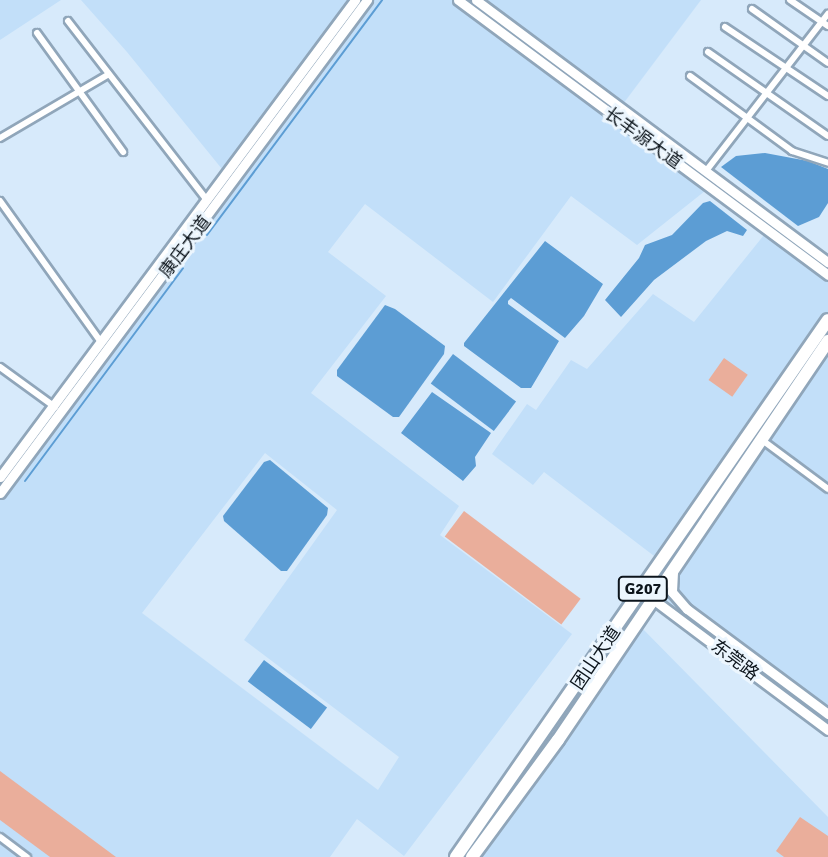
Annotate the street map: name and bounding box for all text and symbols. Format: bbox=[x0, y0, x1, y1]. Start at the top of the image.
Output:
street label: 长丰源大道 bbox=[600, 103, 686, 173]
street label: 康庄大道 bbox=[155, 212, 215, 282]
road number: G207 bbox=[617, 576, 669, 602]
street label: 团山大道 bbox=[567, 622, 625, 694]
street label: 东莞路 bbox=[707, 635, 763, 685]

